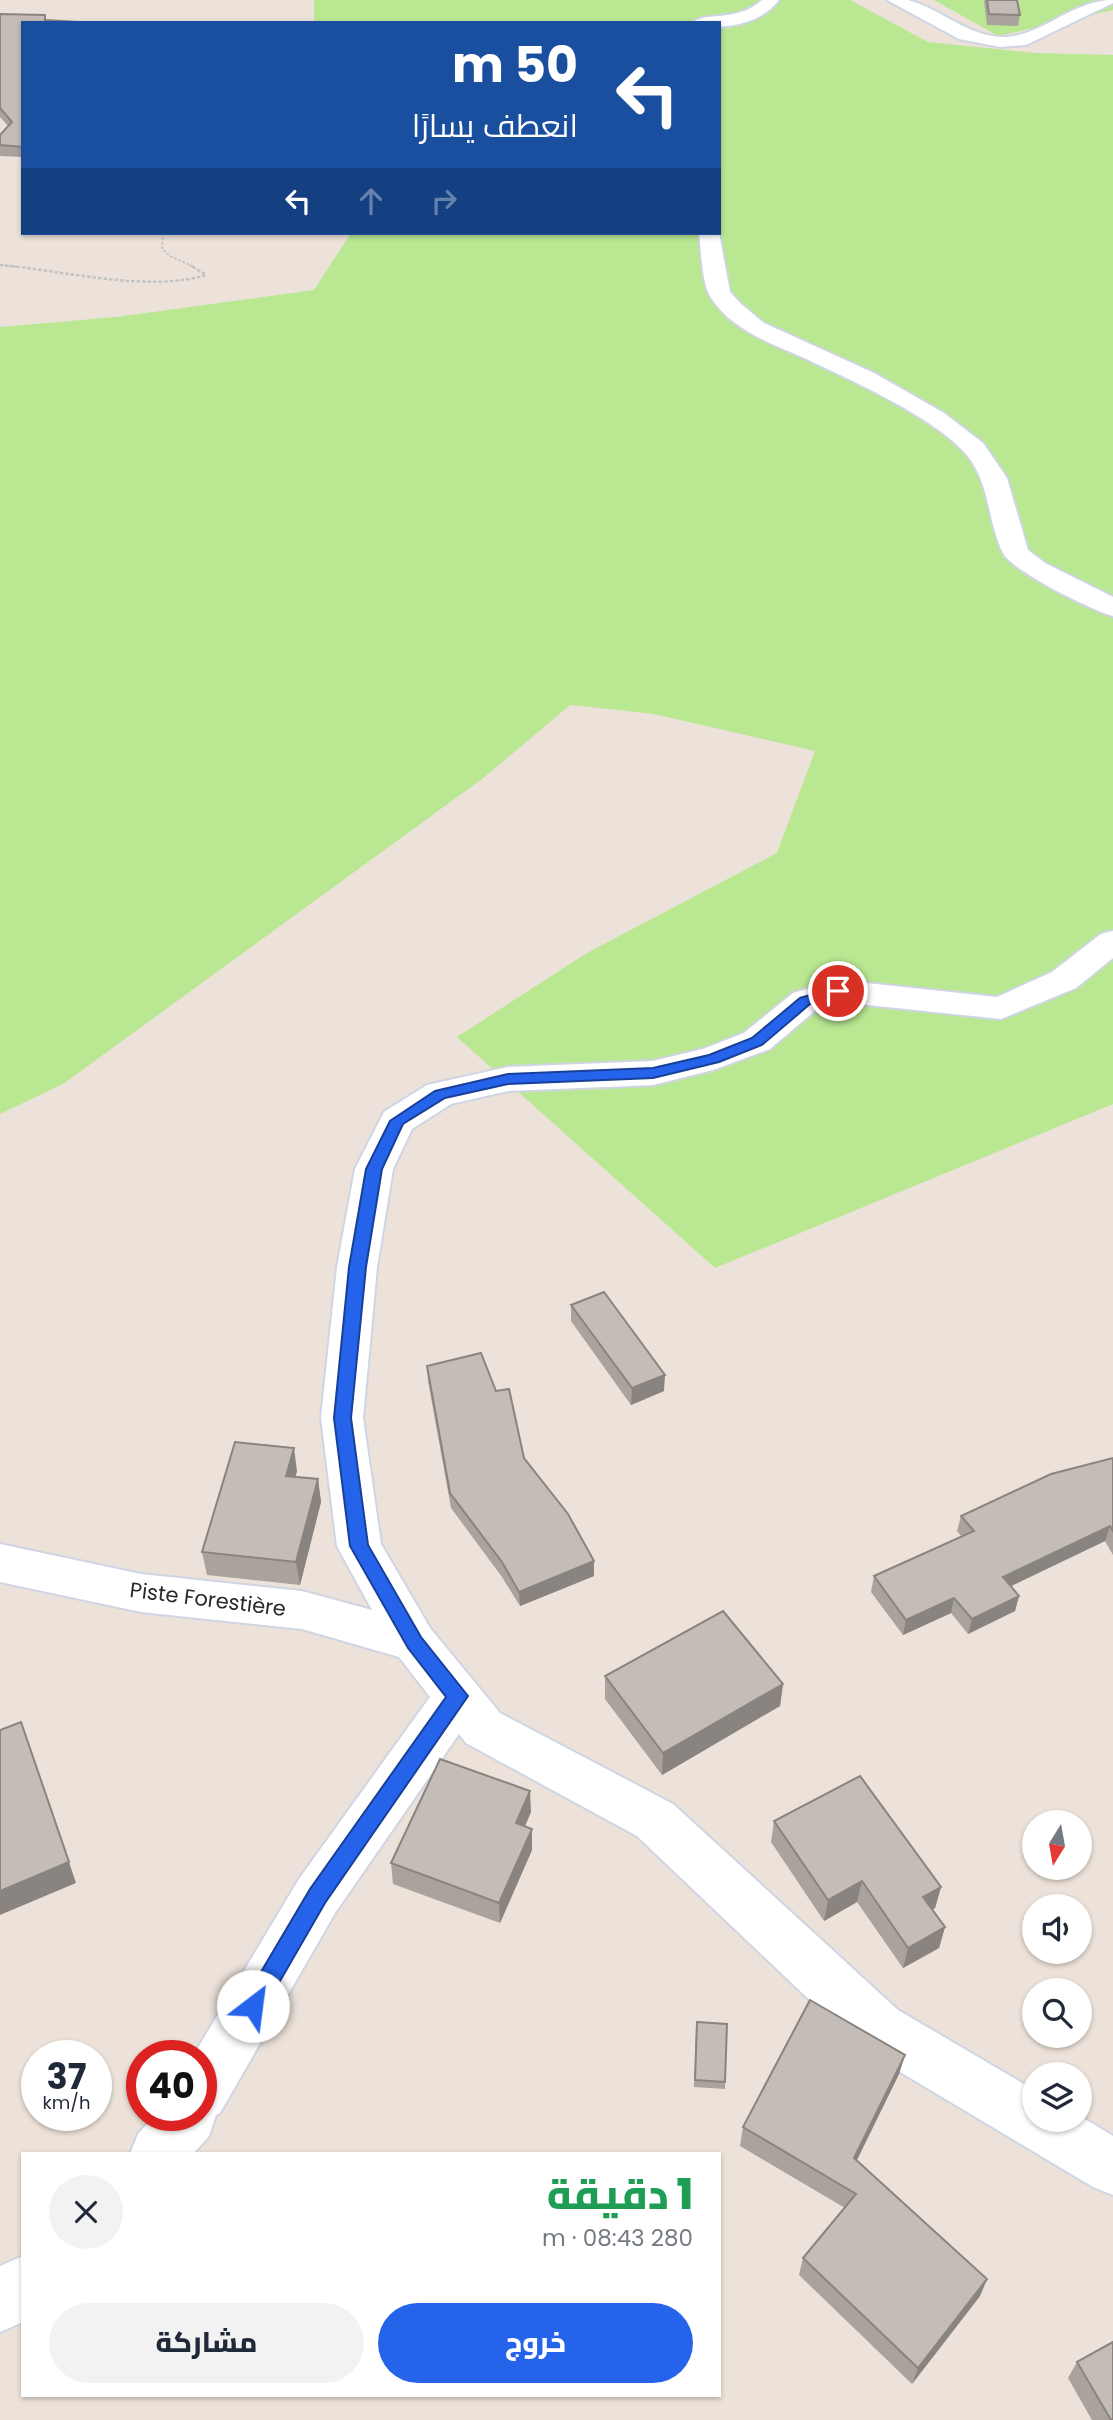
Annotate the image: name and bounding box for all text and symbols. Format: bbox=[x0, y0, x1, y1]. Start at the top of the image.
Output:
text: 50 m bbox=[452, 31, 578, 99]
icon: left bbox=[602, 49, 693, 140]
text: انعطف يسارًا bbox=[412, 103, 578, 148]
icon: left bbox=[279, 182, 317, 220]
icon: ahead bbox=[352, 182, 390, 220]
icon: right bbox=[425, 182, 463, 220]
pin bbox=[808, 961, 868, 1021]
icon: arrive bbox=[819, 972, 857, 1010]
street label: Piste Forestière bbox=[128, 1575, 288, 1623]
north arrow bbox=[1022, 1810, 1092, 1880]
map controls bbox=[1022, 1810, 1092, 2132]
button: sound bbox=[1022, 1894, 1092, 1964]
position arrow bbox=[216, 1969, 290, 2043]
button: search bbox=[1022, 1978, 1092, 2048]
speed limit sign: 40 bbox=[126, 2040, 217, 2131]
text: 37 bbox=[47, 2052, 86, 2101]
button: layers bbox=[1022, 2062, 1092, 2132]
text: km/h bbox=[43, 2090, 90, 2115]
text: 1 دقيقة bbox=[547, 2165, 693, 2224]
button: close bbox=[49, 2175, 123, 2249]
text: 280 m · 08:43 bbox=[542, 2222, 693, 2254]
button: مشاركة bbox=[49, 2303, 364, 2383]
button: خروج bbox=[378, 2303, 693, 2383]

